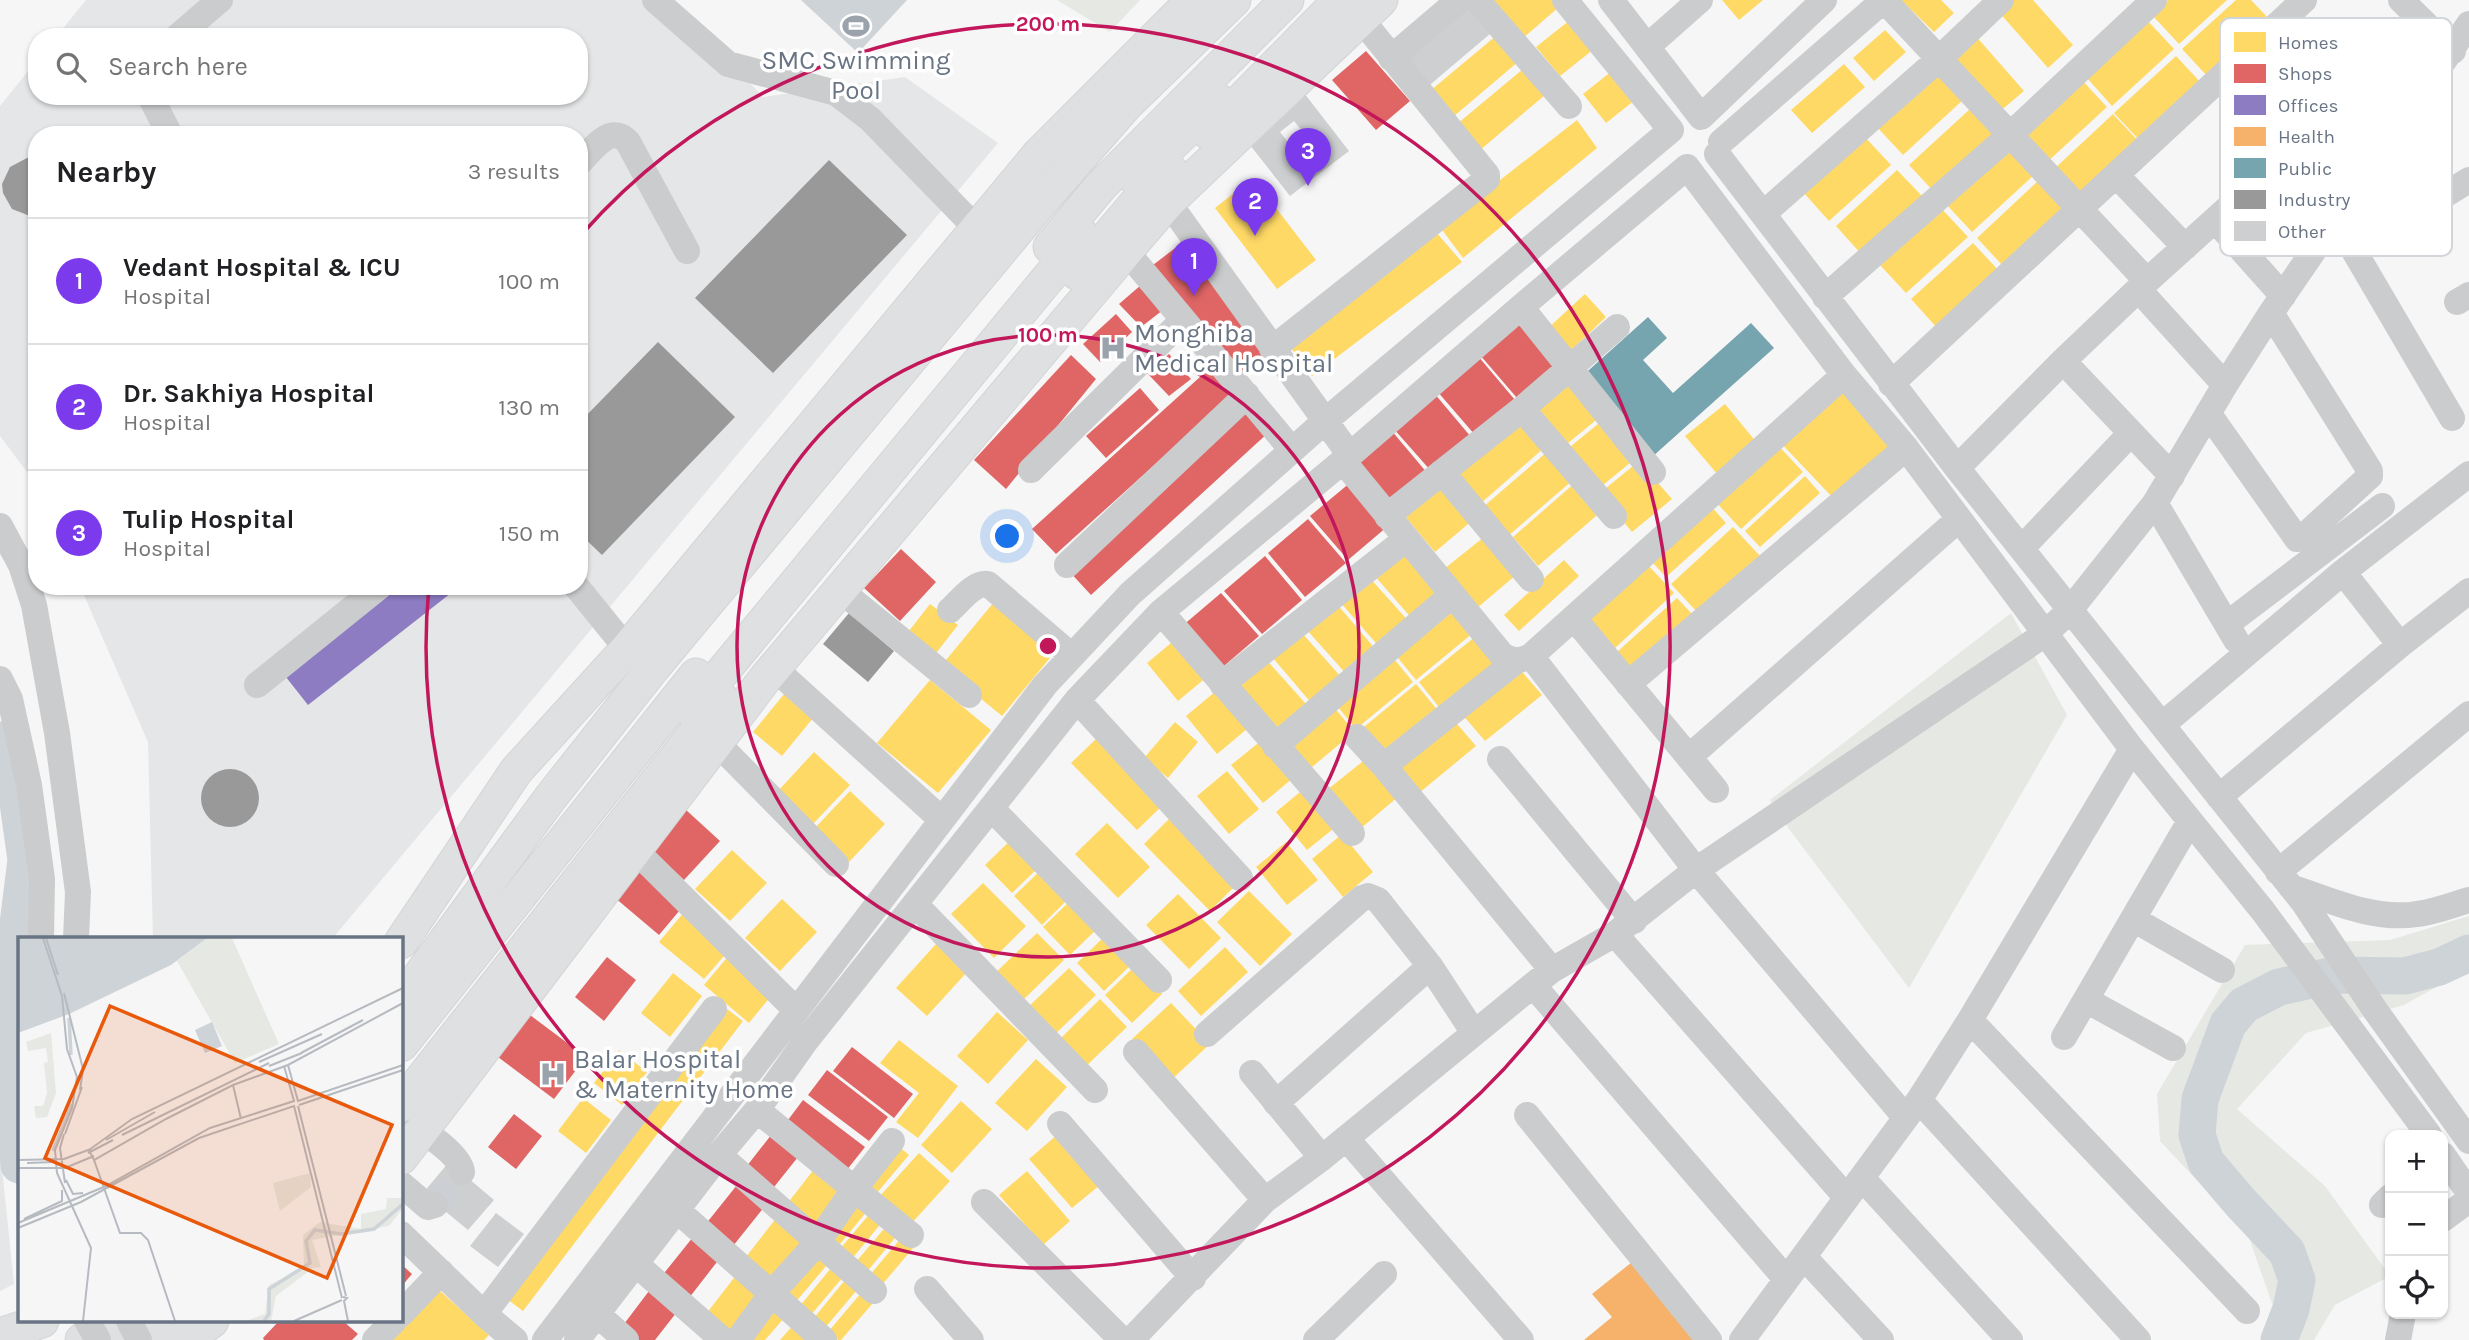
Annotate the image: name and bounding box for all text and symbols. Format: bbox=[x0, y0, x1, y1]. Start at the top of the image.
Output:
sports icon: SMC Swimming Pool bbox=[841, 11, 871, 41]
text: 200 m bbox=[1016, 12, 1080, 36]
legend bbox=[2220, 18, 2452, 256]
search box bbox=[28, 28, 588, 105]
text: Homes bbox=[2278, 32, 2339, 54]
place label: SMC Swimming Pool bbox=[762, 45, 951, 106]
icon: search bbox=[52, 48, 90, 86]
text: Search here bbox=[108, 51, 248, 82]
text: Shops bbox=[2278, 63, 2332, 85]
text: Offices bbox=[2278, 95, 2339, 117]
text: Health bbox=[2278, 126, 2335, 148]
pin: 3 bbox=[1285, 128, 1331, 186]
text: Nearby bbox=[56, 154, 156, 190]
text: 3 results bbox=[468, 158, 560, 185]
text: Public bbox=[2278, 158, 2332, 180]
pin: 2 bbox=[1232, 178, 1278, 236]
text: Industry bbox=[2278, 189, 2351, 211]
text: Other bbox=[2278, 221, 2326, 243]
pin: 1 bbox=[1171, 238, 1217, 296]
text: Vedant Hospital & ICU bbox=[123, 252, 401, 283]
text: 1 bbox=[75, 268, 83, 295]
text: 100 m bbox=[498, 268, 560, 295]
text: Hospital bbox=[123, 283, 211, 310]
place label: Monghiba Medical Hospital bbox=[1134, 318, 1333, 379]
text: 100 m bbox=[1018, 323, 1078, 347]
hospital icon: Monghiba Medical Hospital bbox=[1098, 333, 1128, 363]
text: Dr. Sakhiya Hospital bbox=[123, 378, 375, 409]
text: 2 bbox=[72, 394, 86, 421]
text: 130 m bbox=[498, 394, 560, 421]
text: Hospital bbox=[123, 409, 211, 436]
text: Tulip Hospital bbox=[123, 504, 294, 535]
your location bbox=[990, 519, 1024, 553]
text: 3 bbox=[72, 520, 86, 547]
text: 150 m bbox=[499, 520, 560, 547]
text: Hospital bbox=[123, 535, 211, 562]
centre of rings bbox=[1036, 634, 1060, 658]
inset map bbox=[18, 937, 402, 1322]
place label: Balar Hospital & Maternity Home bbox=[574, 1044, 794, 1105]
hospital icon: Balar Hospital & Maternity Home bbox=[538, 1059, 568, 1089]
map controls bbox=[2385, 1130, 2448, 1319]
button: + bbox=[2385, 1130, 2448, 1193]
button: − bbox=[2385, 1193, 2448, 1256]
button: locate bbox=[2385, 1256, 2448, 1319]

